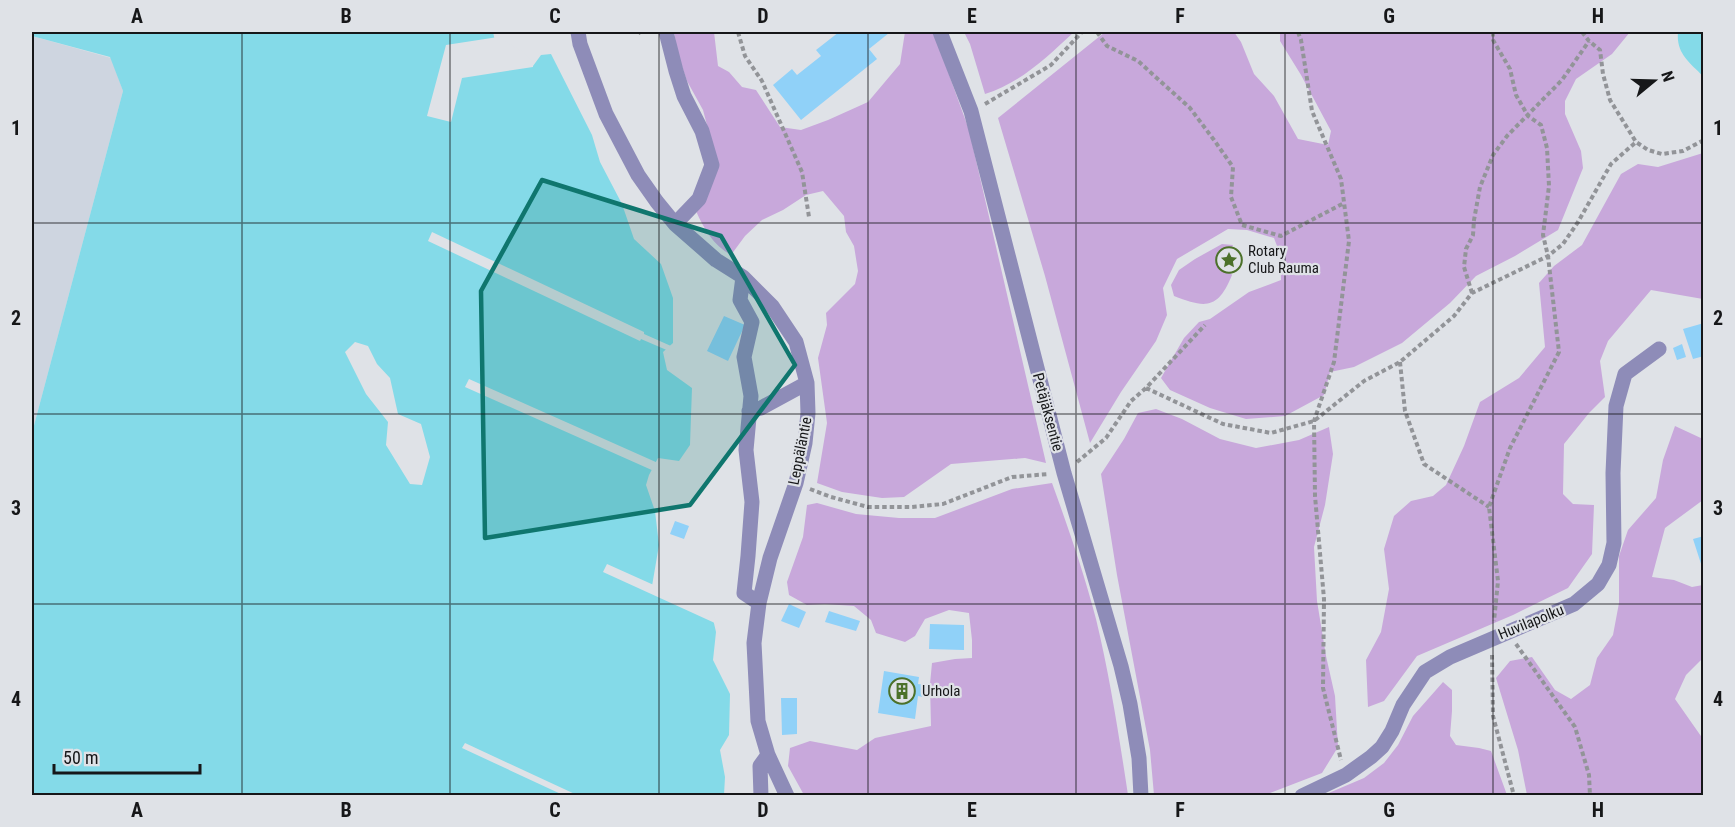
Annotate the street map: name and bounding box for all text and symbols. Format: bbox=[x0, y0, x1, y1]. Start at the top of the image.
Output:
text: A bbox=[131, 4, 143, 28]
text: B bbox=[340, 4, 352, 28]
text: C bbox=[549, 4, 561, 28]
text: D bbox=[757, 4, 769, 28]
text: E bbox=[967, 4, 977, 28]
text: F bbox=[1175, 4, 1185, 28]
text: G bbox=[1383, 4, 1395, 28]
text: H bbox=[1592, 4, 1604, 28]
north arrow bbox=[1624, 51, 1684, 111]
text: N bbox=[1657, 69, 1678, 84]
text: 1 bbox=[11, 116, 21, 140]
text: 1 bbox=[1713, 116, 1723, 140]
place label: Rotary Club Rauma bbox=[1248, 242, 1319, 277]
place icon: Rotary Club Rauma bbox=[1214, 245, 1244, 275]
text: 2 bbox=[11, 306, 21, 330]
text: 2 bbox=[1713, 306, 1723, 330]
street label: Petäjäksentie bbox=[1029, 371, 1067, 453]
street label: Leppäläntie bbox=[785, 415, 815, 487]
text: 3 bbox=[11, 496, 21, 520]
text: 3 bbox=[1713, 496, 1723, 520]
street label: Huvilapolku bbox=[1495, 601, 1567, 643]
building icon: Urhola bbox=[887, 676, 917, 706]
place label: Urhola bbox=[922, 682, 960, 700]
text: 4 bbox=[11, 687, 21, 711]
text: 4 bbox=[1713, 687, 1723, 711]
scale bar bbox=[54, 737, 200, 775]
text: 50 m bbox=[63, 747, 98, 768]
text: A bbox=[131, 798, 143, 822]
text: B bbox=[340, 798, 352, 822]
text: C bbox=[549, 798, 561, 822]
text: D bbox=[757, 798, 769, 822]
text: E bbox=[967, 798, 977, 822]
text: F bbox=[1175, 798, 1185, 822]
text: G bbox=[1383, 798, 1395, 822]
text: H bbox=[1592, 798, 1604, 822]

